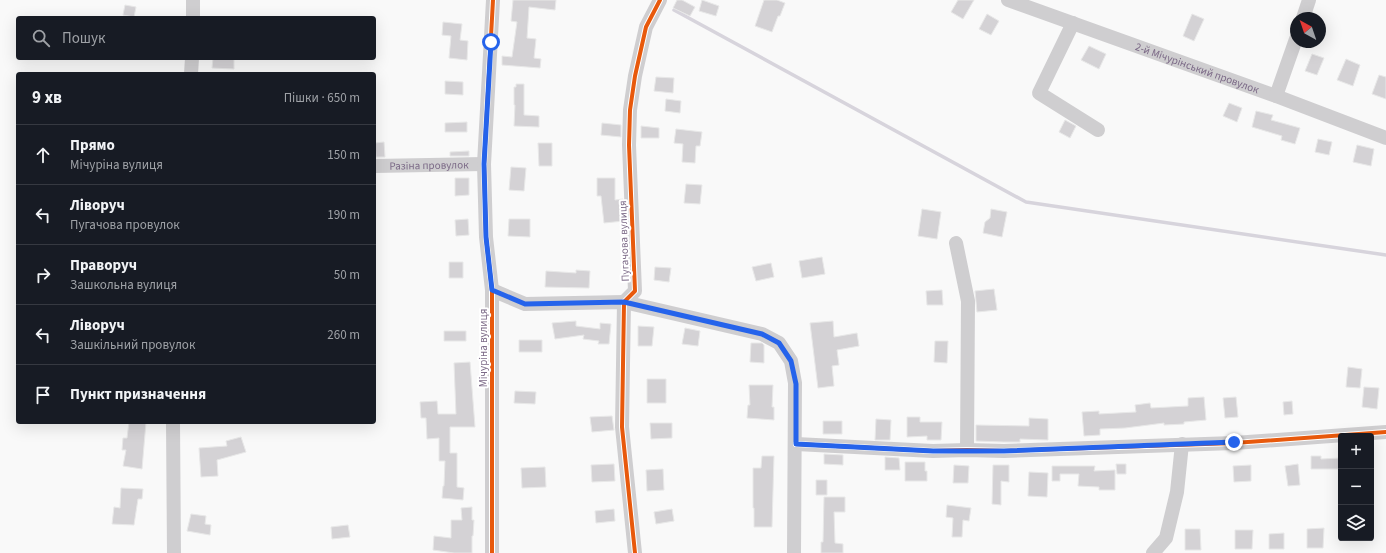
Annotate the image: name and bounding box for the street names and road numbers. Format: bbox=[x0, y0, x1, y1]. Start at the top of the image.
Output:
street label: 2-й Мічурінський провулок bbox=[1133, 39, 1262, 97]
street label: Разіна провулок bbox=[389, 157, 469, 173]
street label: Пугачова вулиця bbox=[615, 200, 633, 282]
street label: Мічуріна вулиця bbox=[476, 309, 491, 387]

